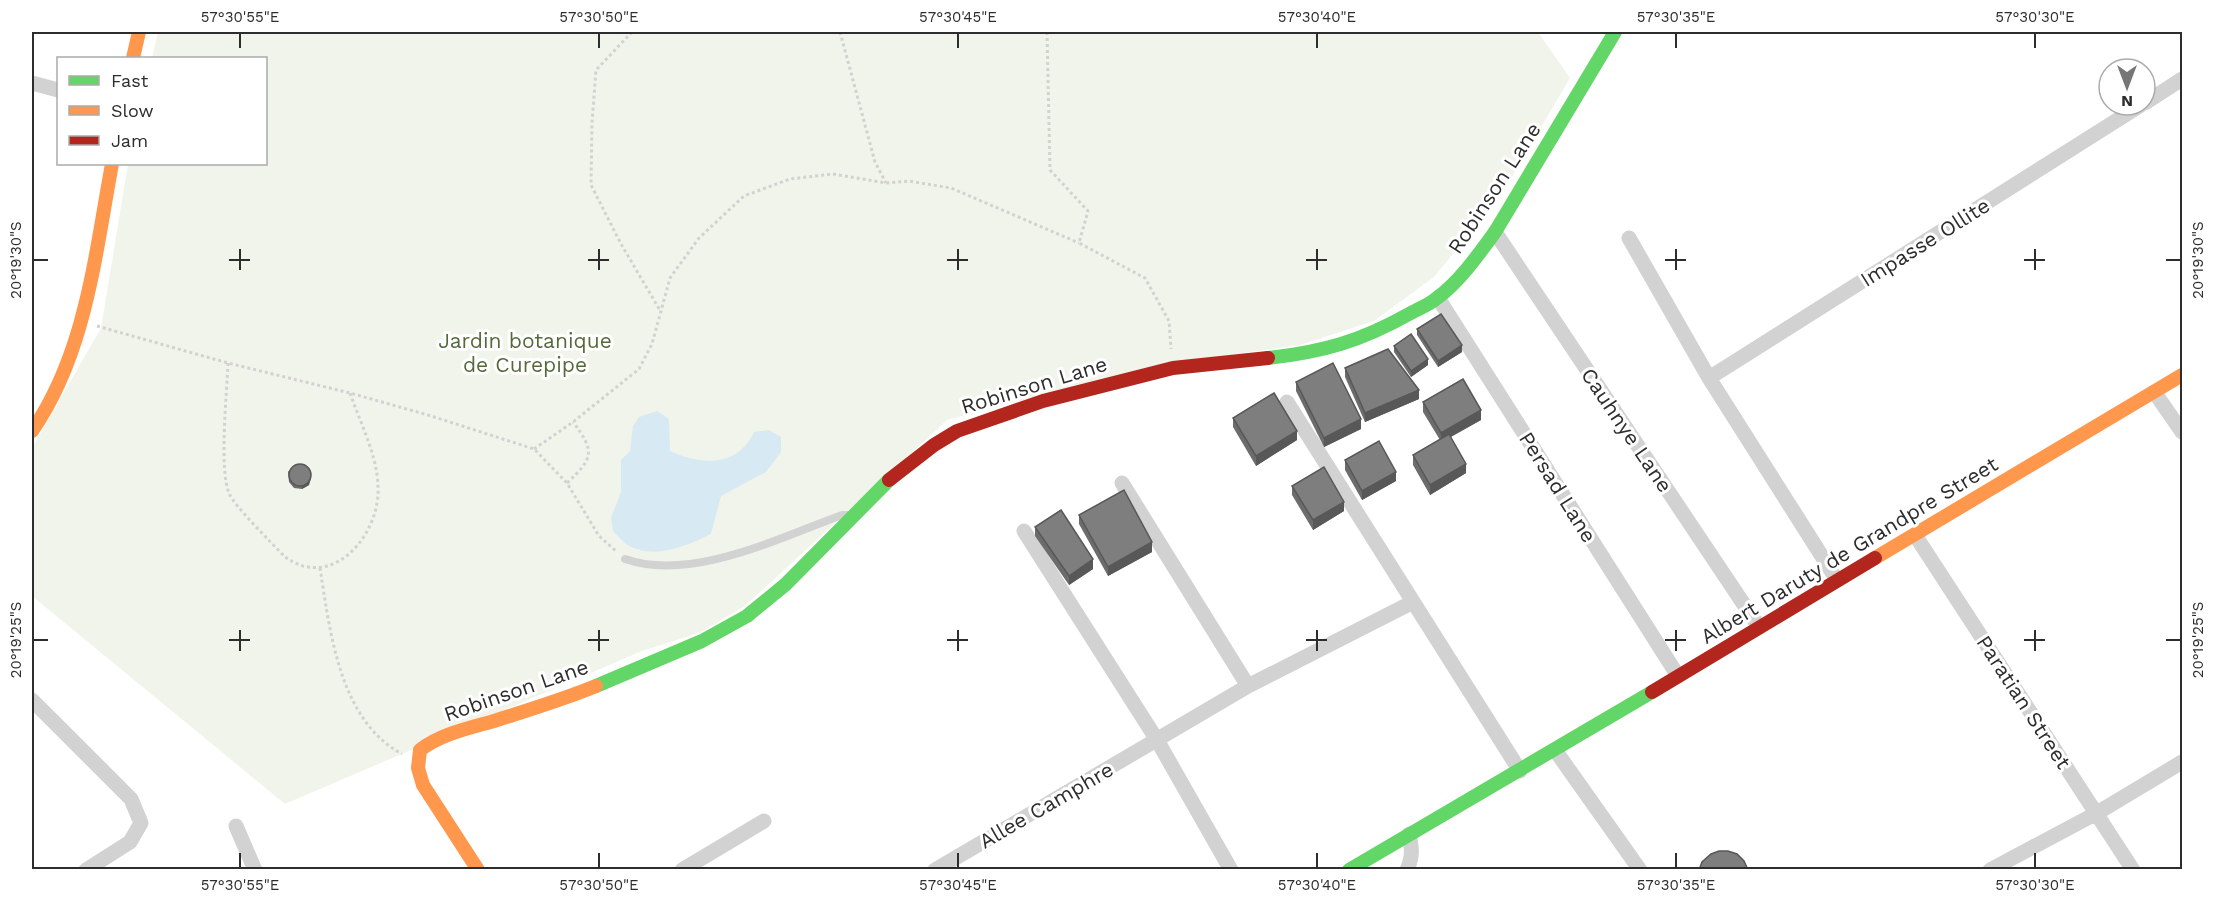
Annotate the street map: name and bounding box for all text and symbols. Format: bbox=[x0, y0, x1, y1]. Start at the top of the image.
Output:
text: 57°30'55"E bbox=[201, 8, 279, 26]
text: 57°30'50"E bbox=[559, 8, 639, 26]
text: 57°30'45"E bbox=[919, 8, 997, 26]
text: 57°30'40"E bbox=[1278, 8, 1356, 26]
text: 57°30'35"E bbox=[1637, 8, 1715, 26]
text: 57°30'30"E bbox=[1995, 8, 2075, 26]
legend bbox=[57, 57, 267, 165]
north arrow bbox=[2097, 57, 2157, 117]
text: Fast bbox=[111, 70, 149, 91]
text: N bbox=[2121, 92, 2133, 111]
text: Slow bbox=[111, 100, 154, 121]
street label: Robinson Lane bbox=[1442, 118, 1546, 258]
text: Jam bbox=[111, 130, 148, 151]
street label: Impasse Ollite bbox=[1856, 192, 1994, 292]
text: 20°19'30"S bbox=[7, 221, 25, 299]
text: 20°19'30"S bbox=[2189, 221, 2207, 299]
park label: Jardin botanique de Curepipe bbox=[438, 328, 612, 377]
street label: Robinson Lane bbox=[958, 351, 1110, 419]
street label: Cauhnye Lane bbox=[1576, 363, 1678, 497]
street label: Persad Lane bbox=[1514, 427, 1602, 547]
street label: Albert Daruty de Grandpre Street bbox=[1696, 451, 2002, 649]
text: 20°19'25"S bbox=[7, 602, 25, 678]
text: 20°19'25"S bbox=[2189, 602, 2207, 678]
street label: Paratian Street bbox=[1972, 631, 2077, 774]
street label: Robinson Lane bbox=[440, 654, 592, 726]
street label: Allee Camphre bbox=[974, 756, 1118, 854]
text: 57°30'55"E bbox=[201, 876, 279, 894]
text: 57°30'50"E bbox=[559, 876, 639, 894]
text: 57°30'45"E bbox=[919, 876, 997, 894]
text: 57°30'40"E bbox=[1278, 876, 1356, 894]
text: 57°30'35"E bbox=[1637, 876, 1715, 894]
text: 57°30'30"E bbox=[1995, 876, 2075, 894]

